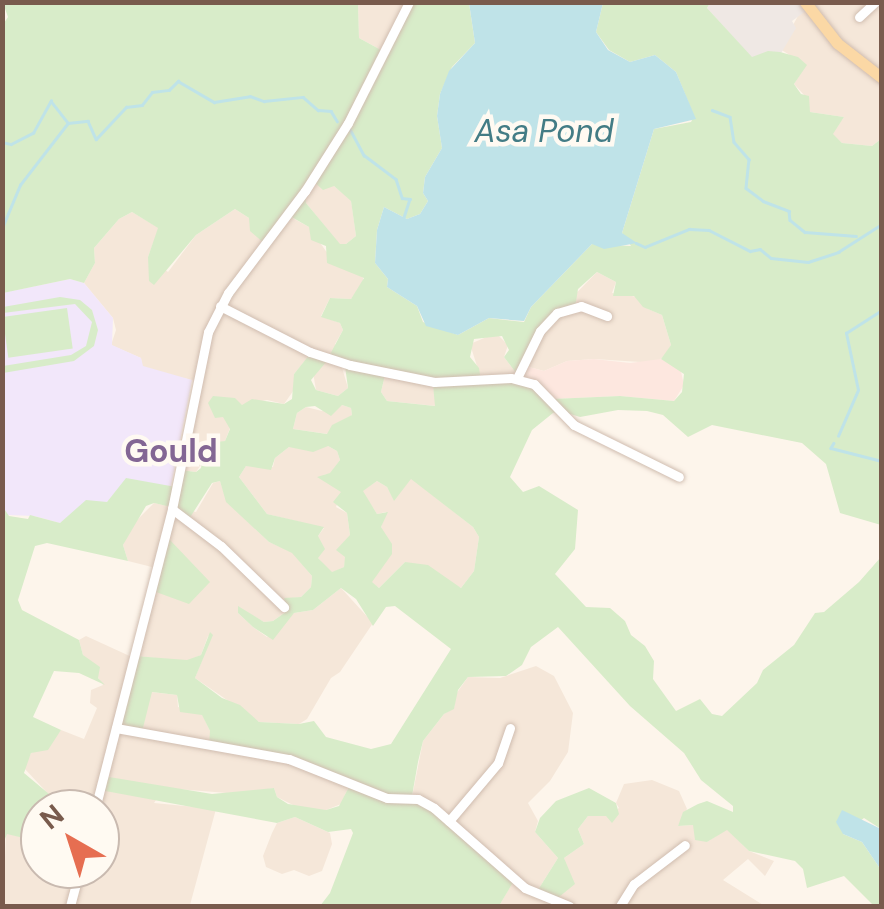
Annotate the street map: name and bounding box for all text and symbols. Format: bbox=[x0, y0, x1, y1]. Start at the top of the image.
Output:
water label: Asa Pond bbox=[474, 112, 614, 150]
district label: Gould bbox=[124, 432, 218, 470]
north arrow bbox=[20, 789, 120, 889]
text: N bbox=[32, 796, 72, 838]

